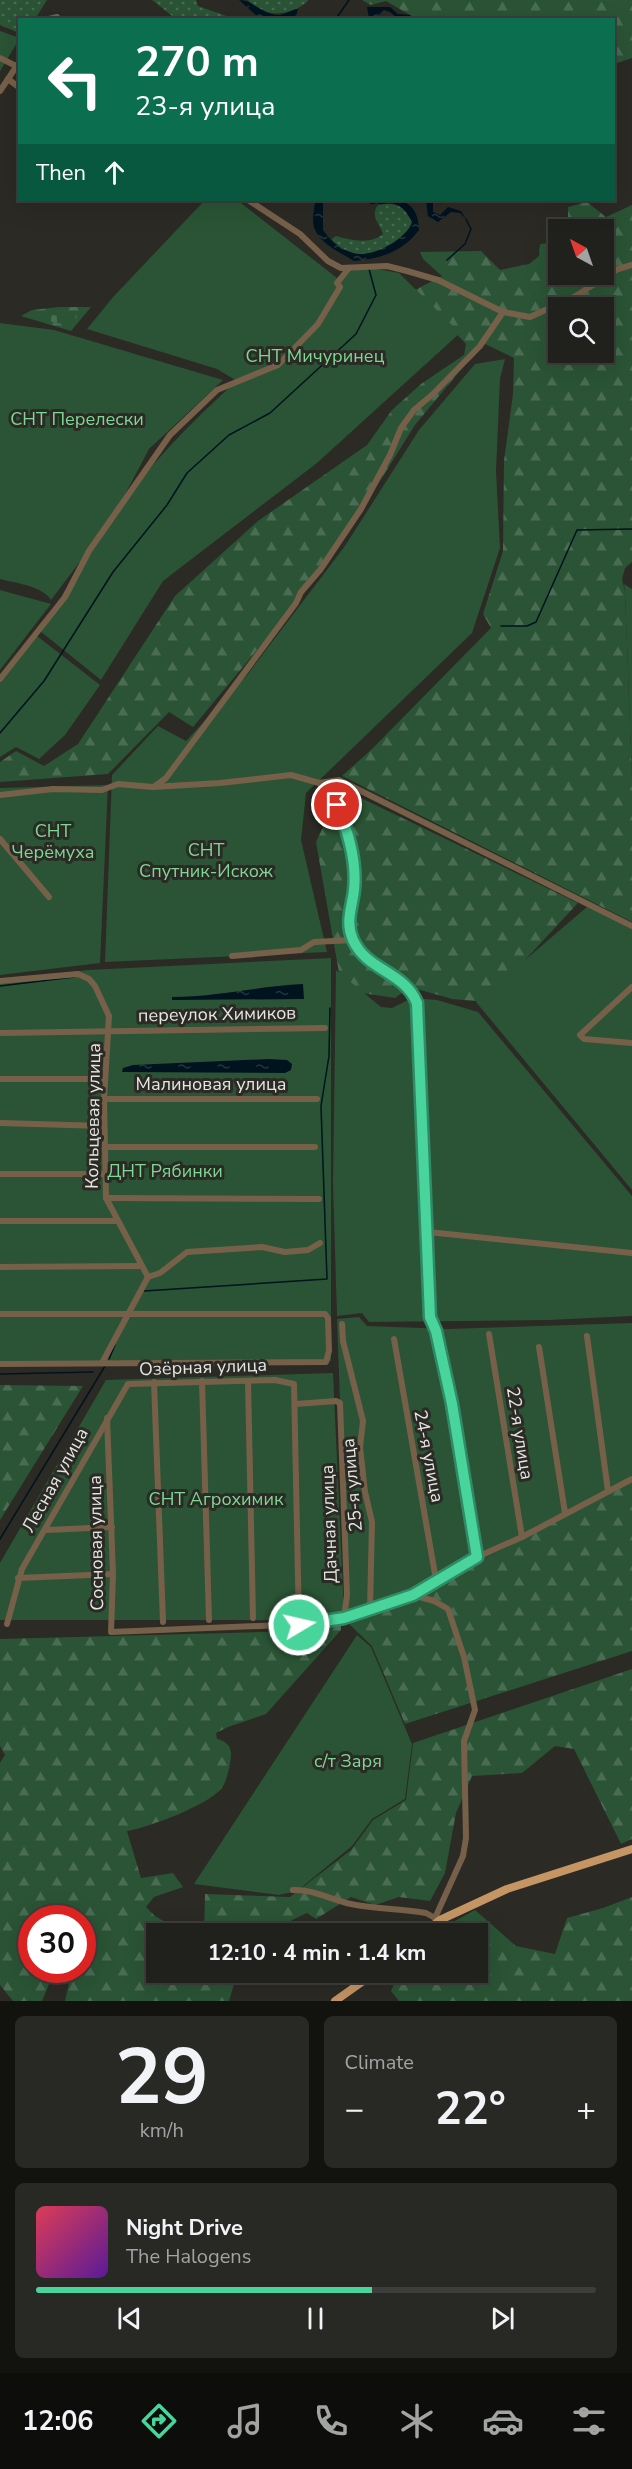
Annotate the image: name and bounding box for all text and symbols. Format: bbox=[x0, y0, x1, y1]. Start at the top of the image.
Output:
text: 270 m bbox=[135, 34, 259, 91]
icon: left bbox=[36, 42, 114, 120]
text: 23-я улица bbox=[135, 88, 276, 125]
icon: ahead bbox=[98, 156, 131, 189]
text: Then bbox=[36, 158, 86, 188]
north arrow bbox=[548, 219, 614, 285]
map controls bbox=[548, 219, 614, 363]
button: search bbox=[548, 297, 614, 363]
park label: СНТ Мичуринец bbox=[246, 344, 385, 368]
park label: СНТ Перелески bbox=[10, 407, 144, 431]
pin bbox=[311, 779, 362, 830]
icon: arrive bbox=[320, 788, 353, 821]
park label: СНТ Черёмуха bbox=[12, 819, 94, 864]
park label: СНТ Спутник-Искож bbox=[139, 838, 274, 883]
street label: переулок Химиков bbox=[138, 1001, 296, 1027]
street label: Кольцевая улица bbox=[80, 1043, 106, 1189]
street label: Малиновая улица bbox=[136, 1072, 286, 1096]
park label: ДНТ Рябинки bbox=[107, 1159, 223, 1183]
street label: Озёрная улица bbox=[139, 1353, 267, 1381]
street label: 22-я улица bbox=[501, 1385, 539, 1481]
street label: 24-я улица bbox=[408, 1408, 450, 1504]
street label: Лесная улица bbox=[16, 1423, 94, 1537]
street label: 25-я улица bbox=[336, 1437, 368, 1533]
street label: Дачная улица bbox=[315, 1464, 343, 1584]
street label: Сосновая улица bbox=[83, 1475, 109, 1611]
park label: СНТ Агрохимик bbox=[149, 1487, 284, 1511]
position arrow bbox=[267, 1593, 331, 1657]
park label: с/т Заря bbox=[314, 1749, 382, 1773]
speed limit sign: 30 bbox=[18, 1905, 96, 1983]
text: 12:10 · 4 min · 1.4 km bbox=[208, 1938, 426, 1968]
text: 29 bbox=[115, 2024, 209, 2131]
text: Climate bbox=[345, 2049, 414, 2076]
text: 22° bbox=[435, 2079, 506, 2140]
text: − bbox=[345, 2087, 364, 2132]
text: + bbox=[576, 2087, 596, 2132]
text: km/h bbox=[140, 2117, 184, 2144]
text: Night Drive bbox=[126, 2213, 243, 2243]
text: The Halogens bbox=[126, 2243, 251, 2270]
icon: previous bbox=[113, 2302, 146, 2335]
icon: pause bbox=[299, 2302, 332, 2335]
icon: next bbox=[486, 2302, 519, 2335]
icon: directions bbox=[138, 2400, 180, 2442]
icon: music bbox=[224, 2400, 266, 2442]
icon: phone bbox=[310, 2400, 352, 2442]
icon: climate bbox=[396, 2400, 438, 2442]
icon: car bbox=[482, 2400, 524, 2442]
icon: filters bbox=[568, 2400, 610, 2442]
text: 12:06 bbox=[22, 2403, 94, 2440]

